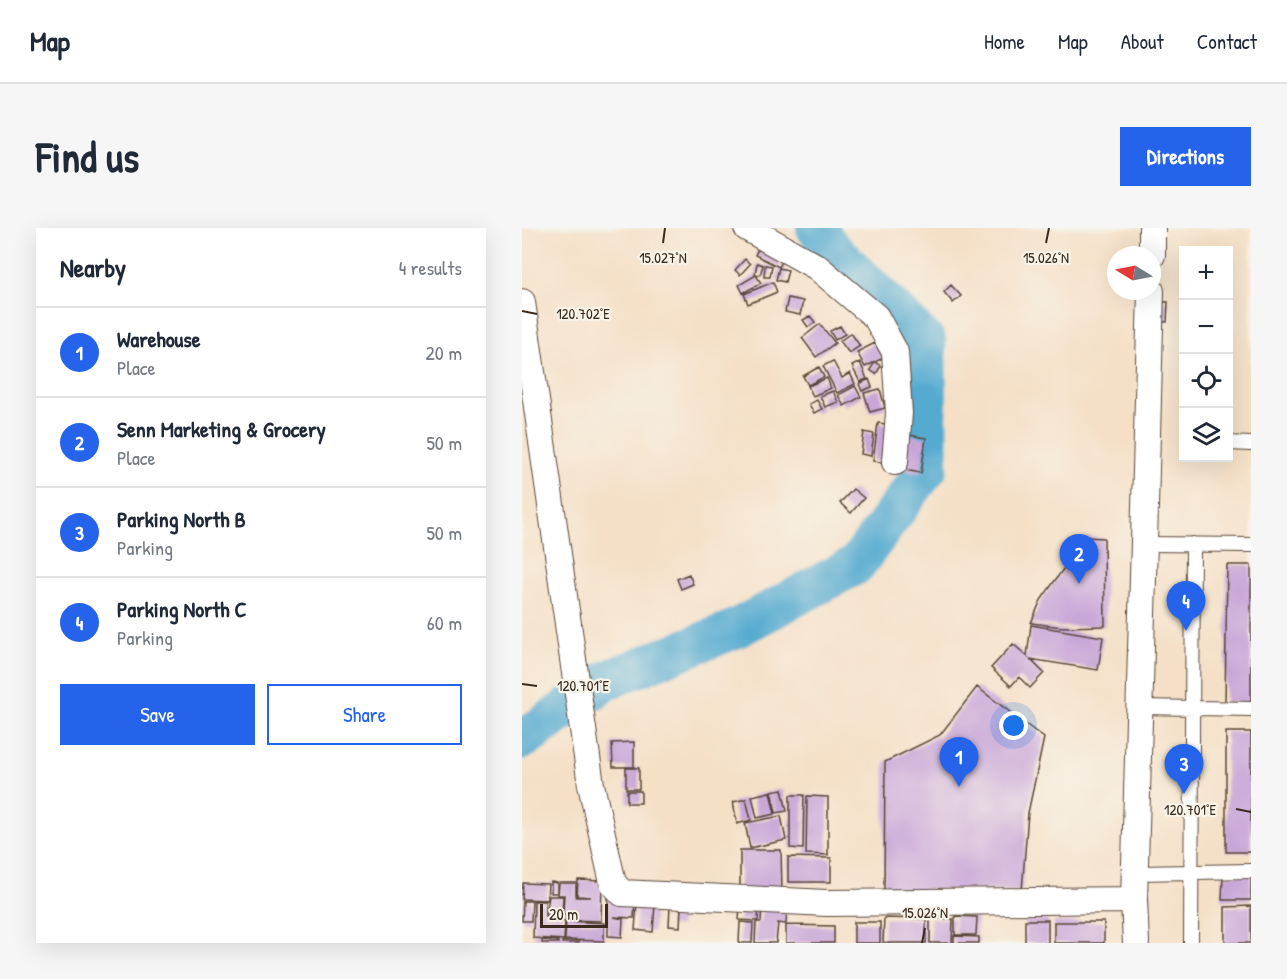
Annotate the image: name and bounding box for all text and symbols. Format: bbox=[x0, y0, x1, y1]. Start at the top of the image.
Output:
text: Map bbox=[30, 22, 70, 60]
text: Home bbox=[984, 27, 1025, 56]
text: Map bbox=[1058, 27, 1088, 56]
text: About bbox=[1121, 27, 1164, 56]
text: Contact bbox=[1197, 27, 1257, 56]
button: Directions bbox=[1120, 127, 1251, 186]
text: Find us bbox=[36, 128, 139, 185]
north arrow bbox=[1107, 246, 1161, 300]
map controls bbox=[1179, 246, 1233, 462]
button: + bbox=[1179, 246, 1233, 300]
text: 15.027°N bbox=[639, 247, 687, 268]
text: 15.026°N bbox=[1023, 247, 1069, 268]
text: Nearby bbox=[60, 250, 126, 285]
text: 4 results bbox=[399, 254, 462, 281]
button: − bbox=[1179, 300, 1233, 354]
text: 120.702°E bbox=[556, 303, 610, 324]
text: Warehouse bbox=[117, 324, 201, 354]
text: 1 bbox=[76, 339, 83, 366]
text: 20 m bbox=[425, 339, 462, 366]
text: Place bbox=[117, 354, 156, 381]
button: locate bbox=[1179, 354, 1233, 408]
button: layers bbox=[1179, 408, 1233, 462]
text: Senn Marketing & Grocery bbox=[117, 414, 326, 444]
text: 2 bbox=[75, 429, 84, 456]
text: 50 m bbox=[426, 429, 462, 456]
text: Place bbox=[117, 444, 156, 471]
text: Parking North B bbox=[117, 504, 246, 534]
text: 3 bbox=[75, 519, 84, 546]
text: 50 m bbox=[426, 519, 462, 546]
text: Parking bbox=[117, 534, 173, 561]
pin: 2 bbox=[1060, 534, 1098, 584]
pin: 4 bbox=[1166, 582, 1206, 631]
text: Parking North C bbox=[117, 594, 247, 624]
text: 4 bbox=[76, 609, 83, 636]
text: 60 m bbox=[427, 609, 462, 636]
text: Parking bbox=[117, 624, 173, 651]
text: 120.701°E bbox=[557, 675, 609, 696]
button: Save bbox=[60, 684, 255, 745]
button: Share bbox=[267, 684, 462, 745]
your location bbox=[999, 711, 1028, 740]
pin: 1 bbox=[940, 738, 978, 787]
pin: 3 bbox=[1164, 744, 1204, 794]
text: 120.701°E bbox=[1164, 799, 1216, 820]
scale bar bbox=[540, 901, 608, 928]
text: 15.026°N bbox=[902, 902, 948, 923]
text: 20 m bbox=[549, 903, 578, 925]

